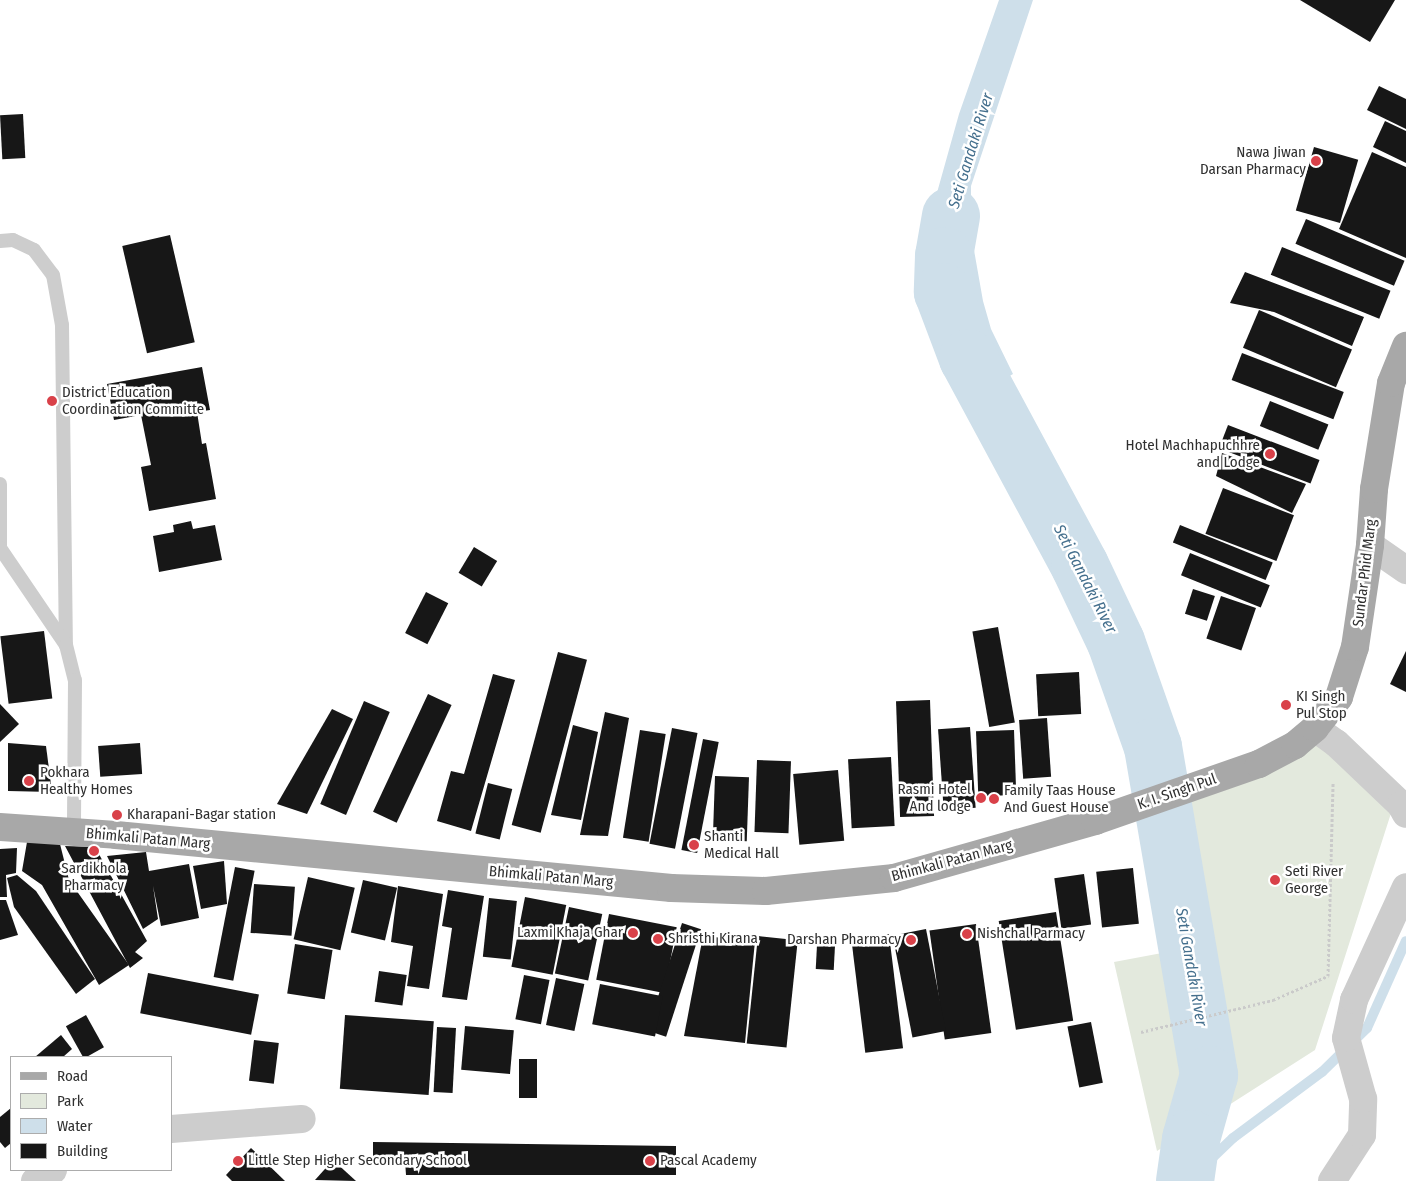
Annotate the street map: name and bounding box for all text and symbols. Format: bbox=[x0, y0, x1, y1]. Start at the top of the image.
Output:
water label: Seti Gandaki River bbox=[944, 91, 998, 211]
place label: Nawa Jiwan Darsan Pharmacy bbox=[1200, 143, 1306, 178]
marker: Nawa Jiwan Darsan Pharmacy bbox=[1310, 155, 1322, 167]
place label: District Education Coordination Committe bbox=[62, 383, 204, 418]
marker: District Education Coordination Committe bbox=[46, 395, 58, 407]
place label: Hotel Machhapuchhre and Lodge bbox=[1126, 436, 1260, 471]
marker: Hotel Machhapuchhre and Lodge bbox=[1264, 448, 1276, 460]
street label: Sundar Phid Marg bbox=[1349, 518, 1381, 628]
water label: Seti Gandaki River bbox=[1049, 521, 1121, 637]
place label: KI Singh Pul Stop bbox=[1296, 687, 1347, 722]
marker: KI Singh Pul Stop bbox=[1280, 699, 1292, 711]
place label: Pokhara Healthy Homes bbox=[40, 763, 133, 798]
street label: K. I. Singh Pul bbox=[1135, 770, 1219, 814]
marker: Pokhara Healthy Homes bbox=[22, 774, 36, 788]
place label: Rasmi Hotel And lodge bbox=[897, 780, 971, 815]
place label: Family Taas House And Guest House bbox=[1004, 781, 1116, 816]
marker: Rasmi Hotel And lodge bbox=[975, 792, 987, 804]
marker: Family Taas House And Guest House bbox=[988, 793, 1000, 805]
place label: Kharapani-Bagar station bbox=[127, 806, 276, 824]
marker: Kharapani-Bagar station bbox=[111, 809, 123, 821]
street label: Bhimkali Patan Marg bbox=[85, 825, 211, 853]
place label: Shanti Medical Hall bbox=[704, 827, 779, 862]
street label: Bhimkali Patan Marg bbox=[889, 836, 1015, 886]
marker: Shanti Medical Hall bbox=[688, 839, 700, 851]
marker: Sardikhola Pharmacy bbox=[88, 845, 100, 857]
place label: Sardikhola Pharmacy bbox=[61, 859, 127, 894]
place label: Seti River George bbox=[1285, 862, 1343, 897]
street label: Bhimkali Patan Marg bbox=[488, 863, 614, 891]
marker: Seti River George bbox=[1269, 874, 1281, 886]
water label: Seti Gandaki River bbox=[1171, 907, 1211, 1027]
place label: Laxmi Khaja Ghar bbox=[517, 924, 623, 942]
place label: Nishchal Parmacy bbox=[977, 925, 1085, 943]
marker: Laxmi Khaja Ghar bbox=[627, 927, 639, 939]
marker: Nishchal Parmacy bbox=[961, 928, 973, 940]
place label: Shristhi Kirana bbox=[668, 930, 758, 948]
place label: Darshan Pharmacy bbox=[787, 931, 901, 949]
marker: Shristhi Kirana bbox=[652, 933, 664, 945]
marker: Darshan Pharmacy bbox=[905, 934, 917, 946]
legend bbox=[10, 1056, 172, 1171]
text: Road bbox=[57, 1067, 88, 1085]
text: Park bbox=[57, 1092, 84, 1110]
text: Water bbox=[57, 1117, 92, 1135]
text: Building bbox=[57, 1142, 108, 1160]
place label: Little Step Higher Secondary School bbox=[248, 1152, 467, 1170]
place label: Pascal Academy bbox=[660, 1152, 757, 1170]
marker: Little Step Higher Secondary School bbox=[232, 1155, 244, 1167]
marker: Pascal Academy bbox=[644, 1155, 656, 1167]

